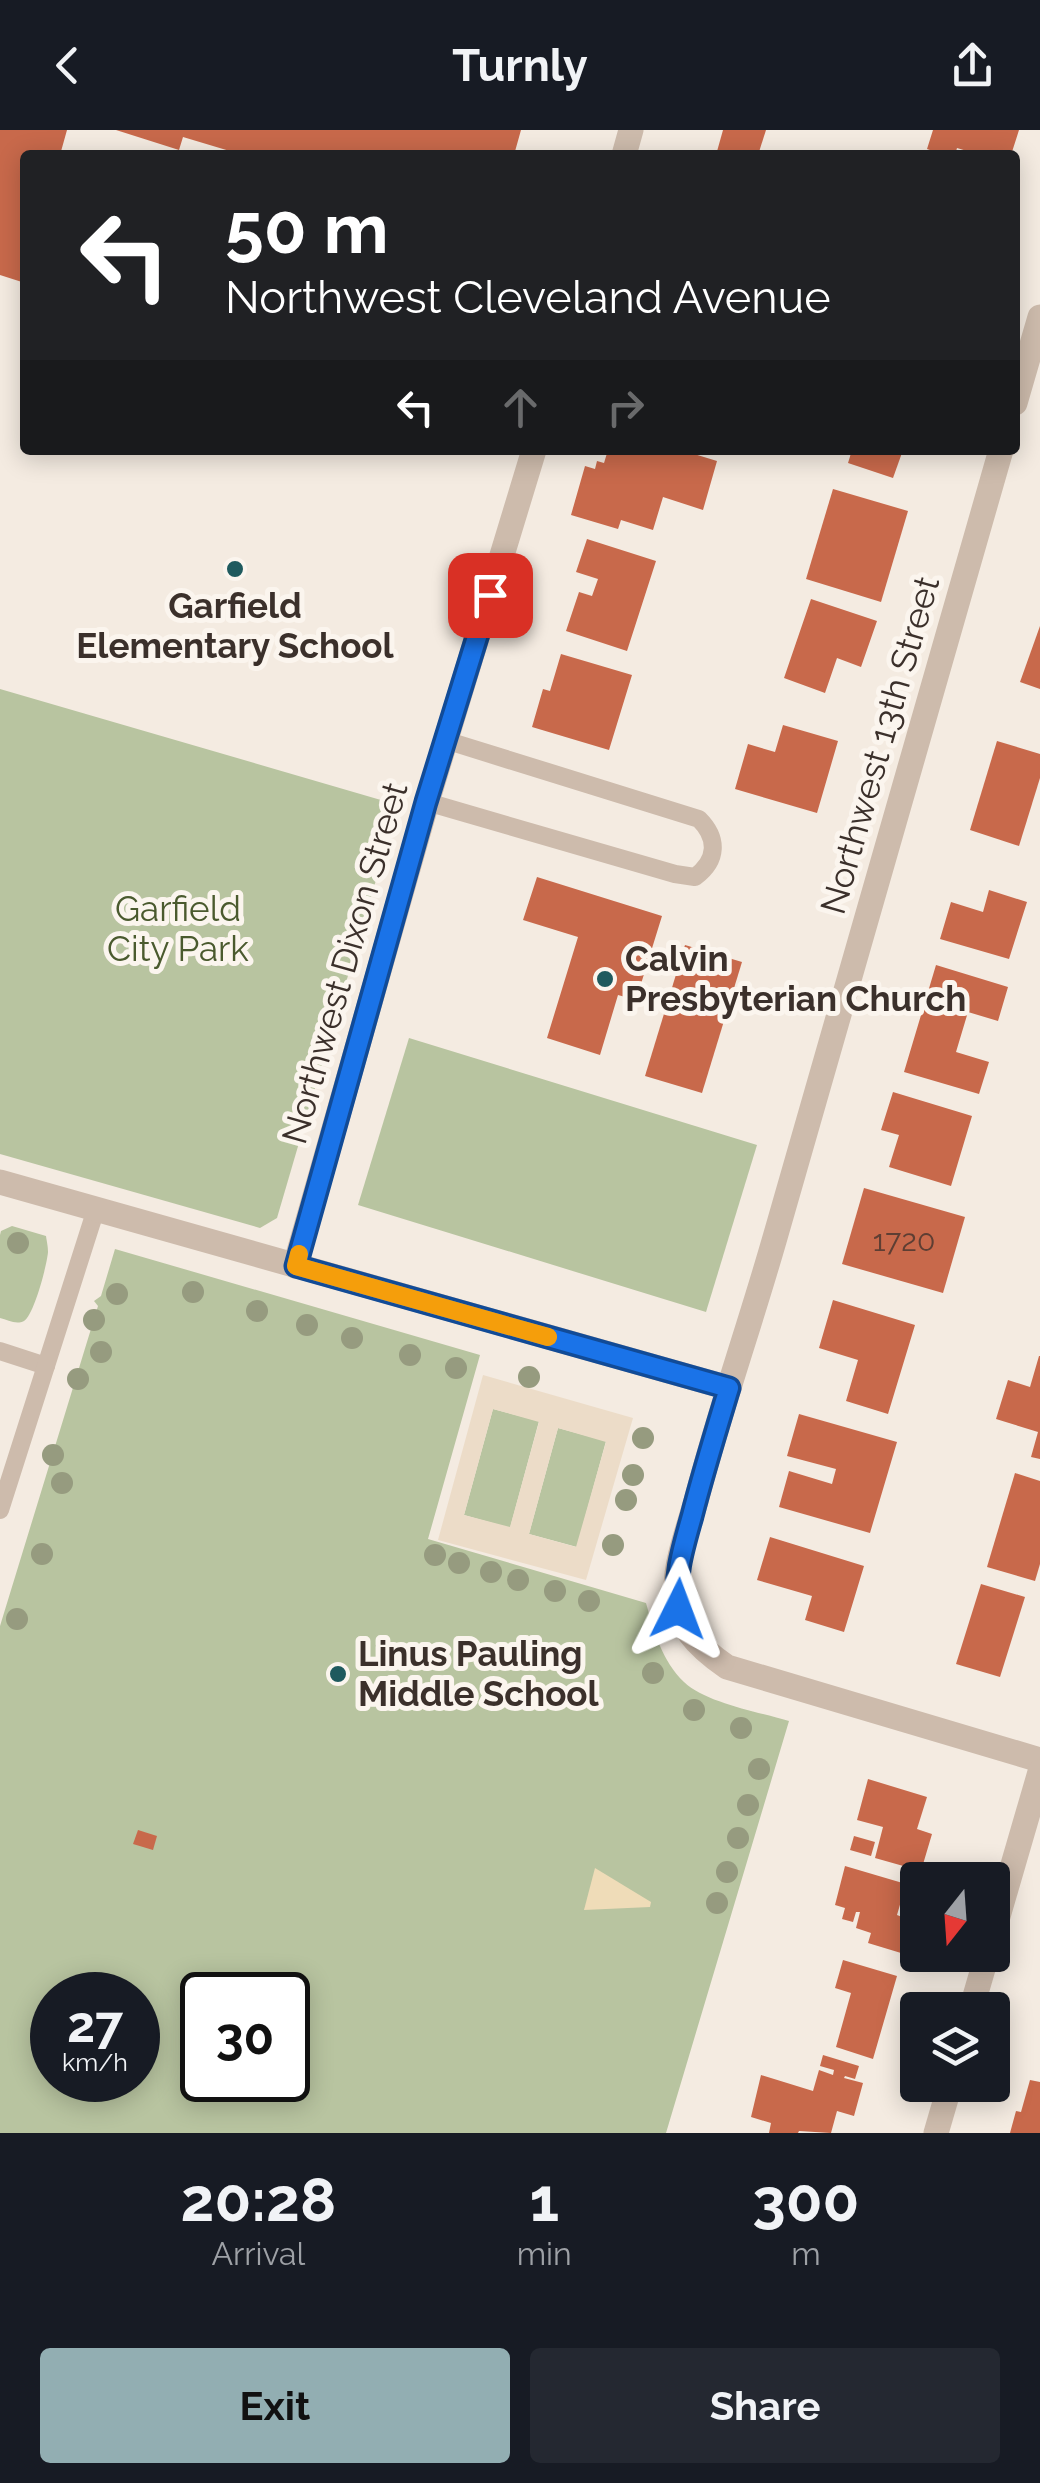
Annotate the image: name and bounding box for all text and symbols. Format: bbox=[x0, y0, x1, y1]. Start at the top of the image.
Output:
icon: back bbox=[40, 38, 95, 93]
icon: share bbox=[945, 38, 1000, 93]
text: Turnly bbox=[452, 39, 588, 92]
text: 50 m bbox=[225, 187, 389, 269]
icon: left bbox=[60, 190, 190, 320]
text: Northwest Cleveland Avenue bbox=[225, 271, 831, 324]
icon: left bbox=[388, 380, 443, 435]
icon: ahead bbox=[493, 380, 548, 435]
icon: right bbox=[598, 380, 653, 435]
pin bbox=[448, 553, 533, 638]
marker: Garfield Elementary School bbox=[224, 558, 246, 580]
icon: arrive bbox=[463, 568, 518, 623]
street label: Northwest 13th Street bbox=[812, 571, 947, 918]
place label: Garfield Elementary School bbox=[76, 585, 395, 666]
street label: Northwest Dixon Street bbox=[273, 777, 416, 1148]
park label: Garfield City Park bbox=[107, 888, 249, 969]
place label: Calvin Presbyterian Church bbox=[625, 938, 966, 1019]
marker: Calvin Presbyterian Church bbox=[594, 968, 616, 990]
house number: 1720 bbox=[873, 1223, 935, 1258]
position arrow bbox=[626, 1557, 730, 1661]
place label: Linus Pauling Middle School bbox=[358, 1633, 600, 1714]
marker: Linus Pauling Middle School bbox=[327, 1663, 349, 1685]
north arrow bbox=[900, 1862, 1010, 1972]
map controls bbox=[900, 1862, 1010, 2102]
speed limit sign: 30 bbox=[180, 1972, 310, 2102]
button: layers bbox=[900, 1992, 1010, 2102]
text: 27 bbox=[67, 1995, 123, 2054]
text: km/h bbox=[62, 2047, 128, 2077]
text: 20:28 bbox=[181, 2165, 336, 2235]
text: 1 bbox=[529, 2165, 559, 2235]
text: 300 bbox=[752, 2165, 859, 2235]
text: Arrival bbox=[211, 2235, 305, 2272]
text: min bbox=[517, 2235, 572, 2272]
text: m bbox=[791, 2235, 821, 2272]
button: Exit bbox=[40, 2348, 510, 2463]
button: Share bbox=[530, 2348, 1000, 2463]

